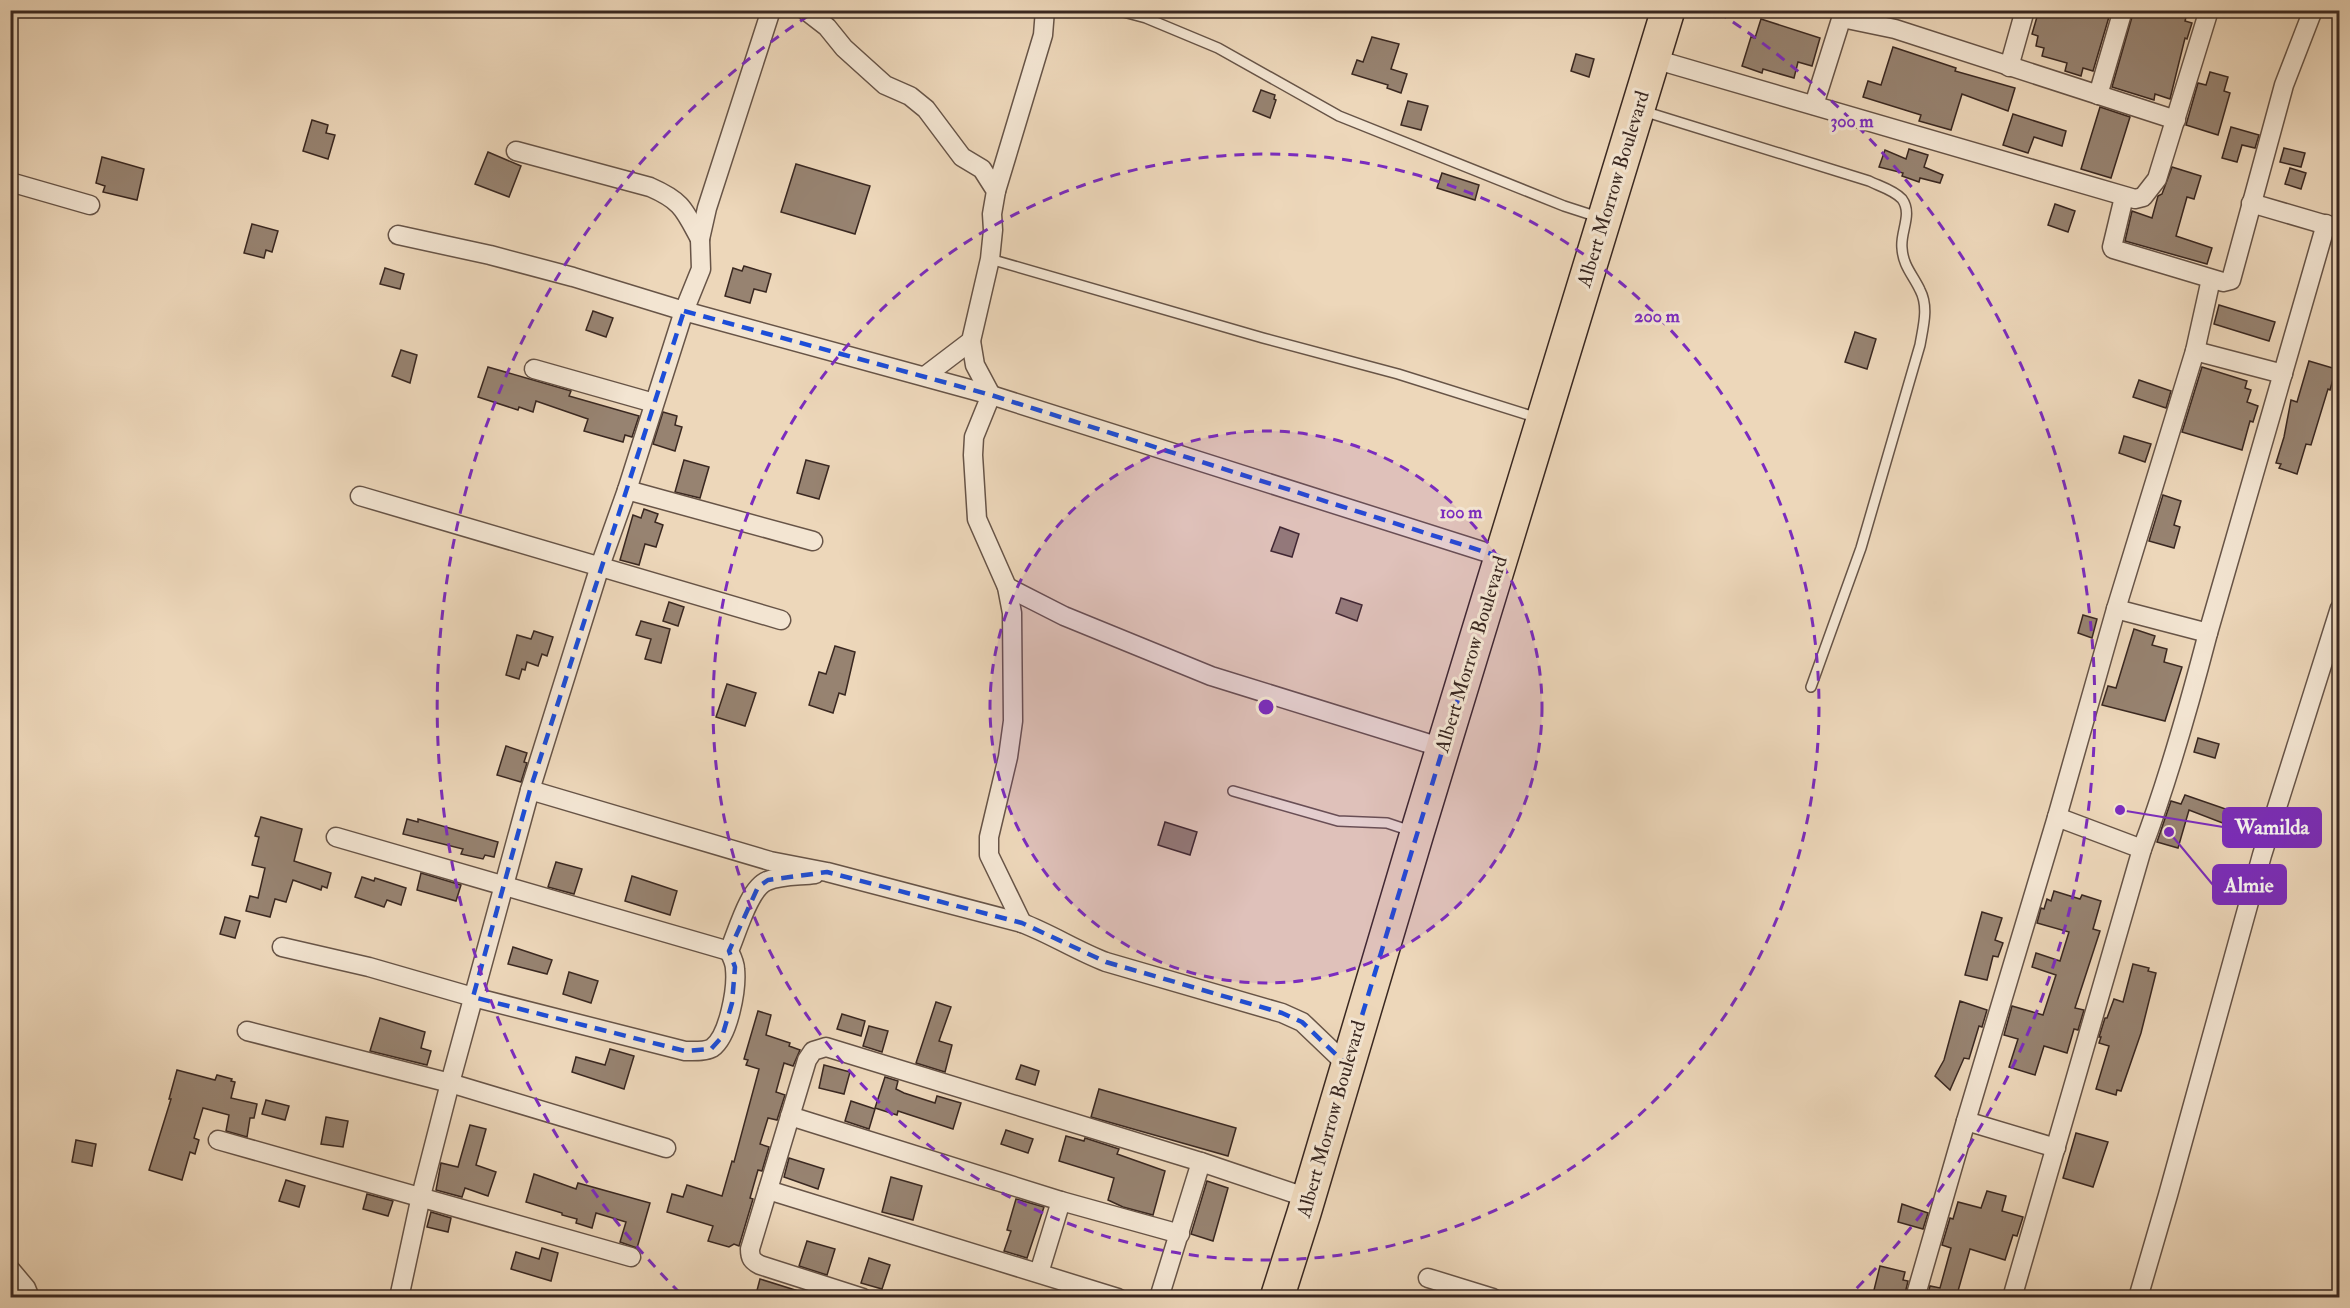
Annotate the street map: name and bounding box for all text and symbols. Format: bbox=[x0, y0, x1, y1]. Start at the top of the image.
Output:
street label: Albert Morrow Boulevard bbox=[1571, 88, 1655, 291]
text: 300 m bbox=[1830, 110, 1875, 133]
text: 200 m bbox=[1634, 305, 1681, 328]
text: 100 m bbox=[1440, 501, 1483, 524]
street label: Albert Morrow Boulevard bbox=[1429, 553, 1513, 756]
centre of rings bbox=[1256, 697, 1276, 717]
callout: Wamilda bbox=[2223, 808, 2321, 847]
text: Wamilda bbox=[2234, 814, 2311, 841]
callout: Almie bbox=[2213, 865, 2286, 904]
text: Almie bbox=[2223, 872, 2274, 899]
street label: Albert Morrow Boulevard bbox=[1291, 1017, 1371, 1221]

